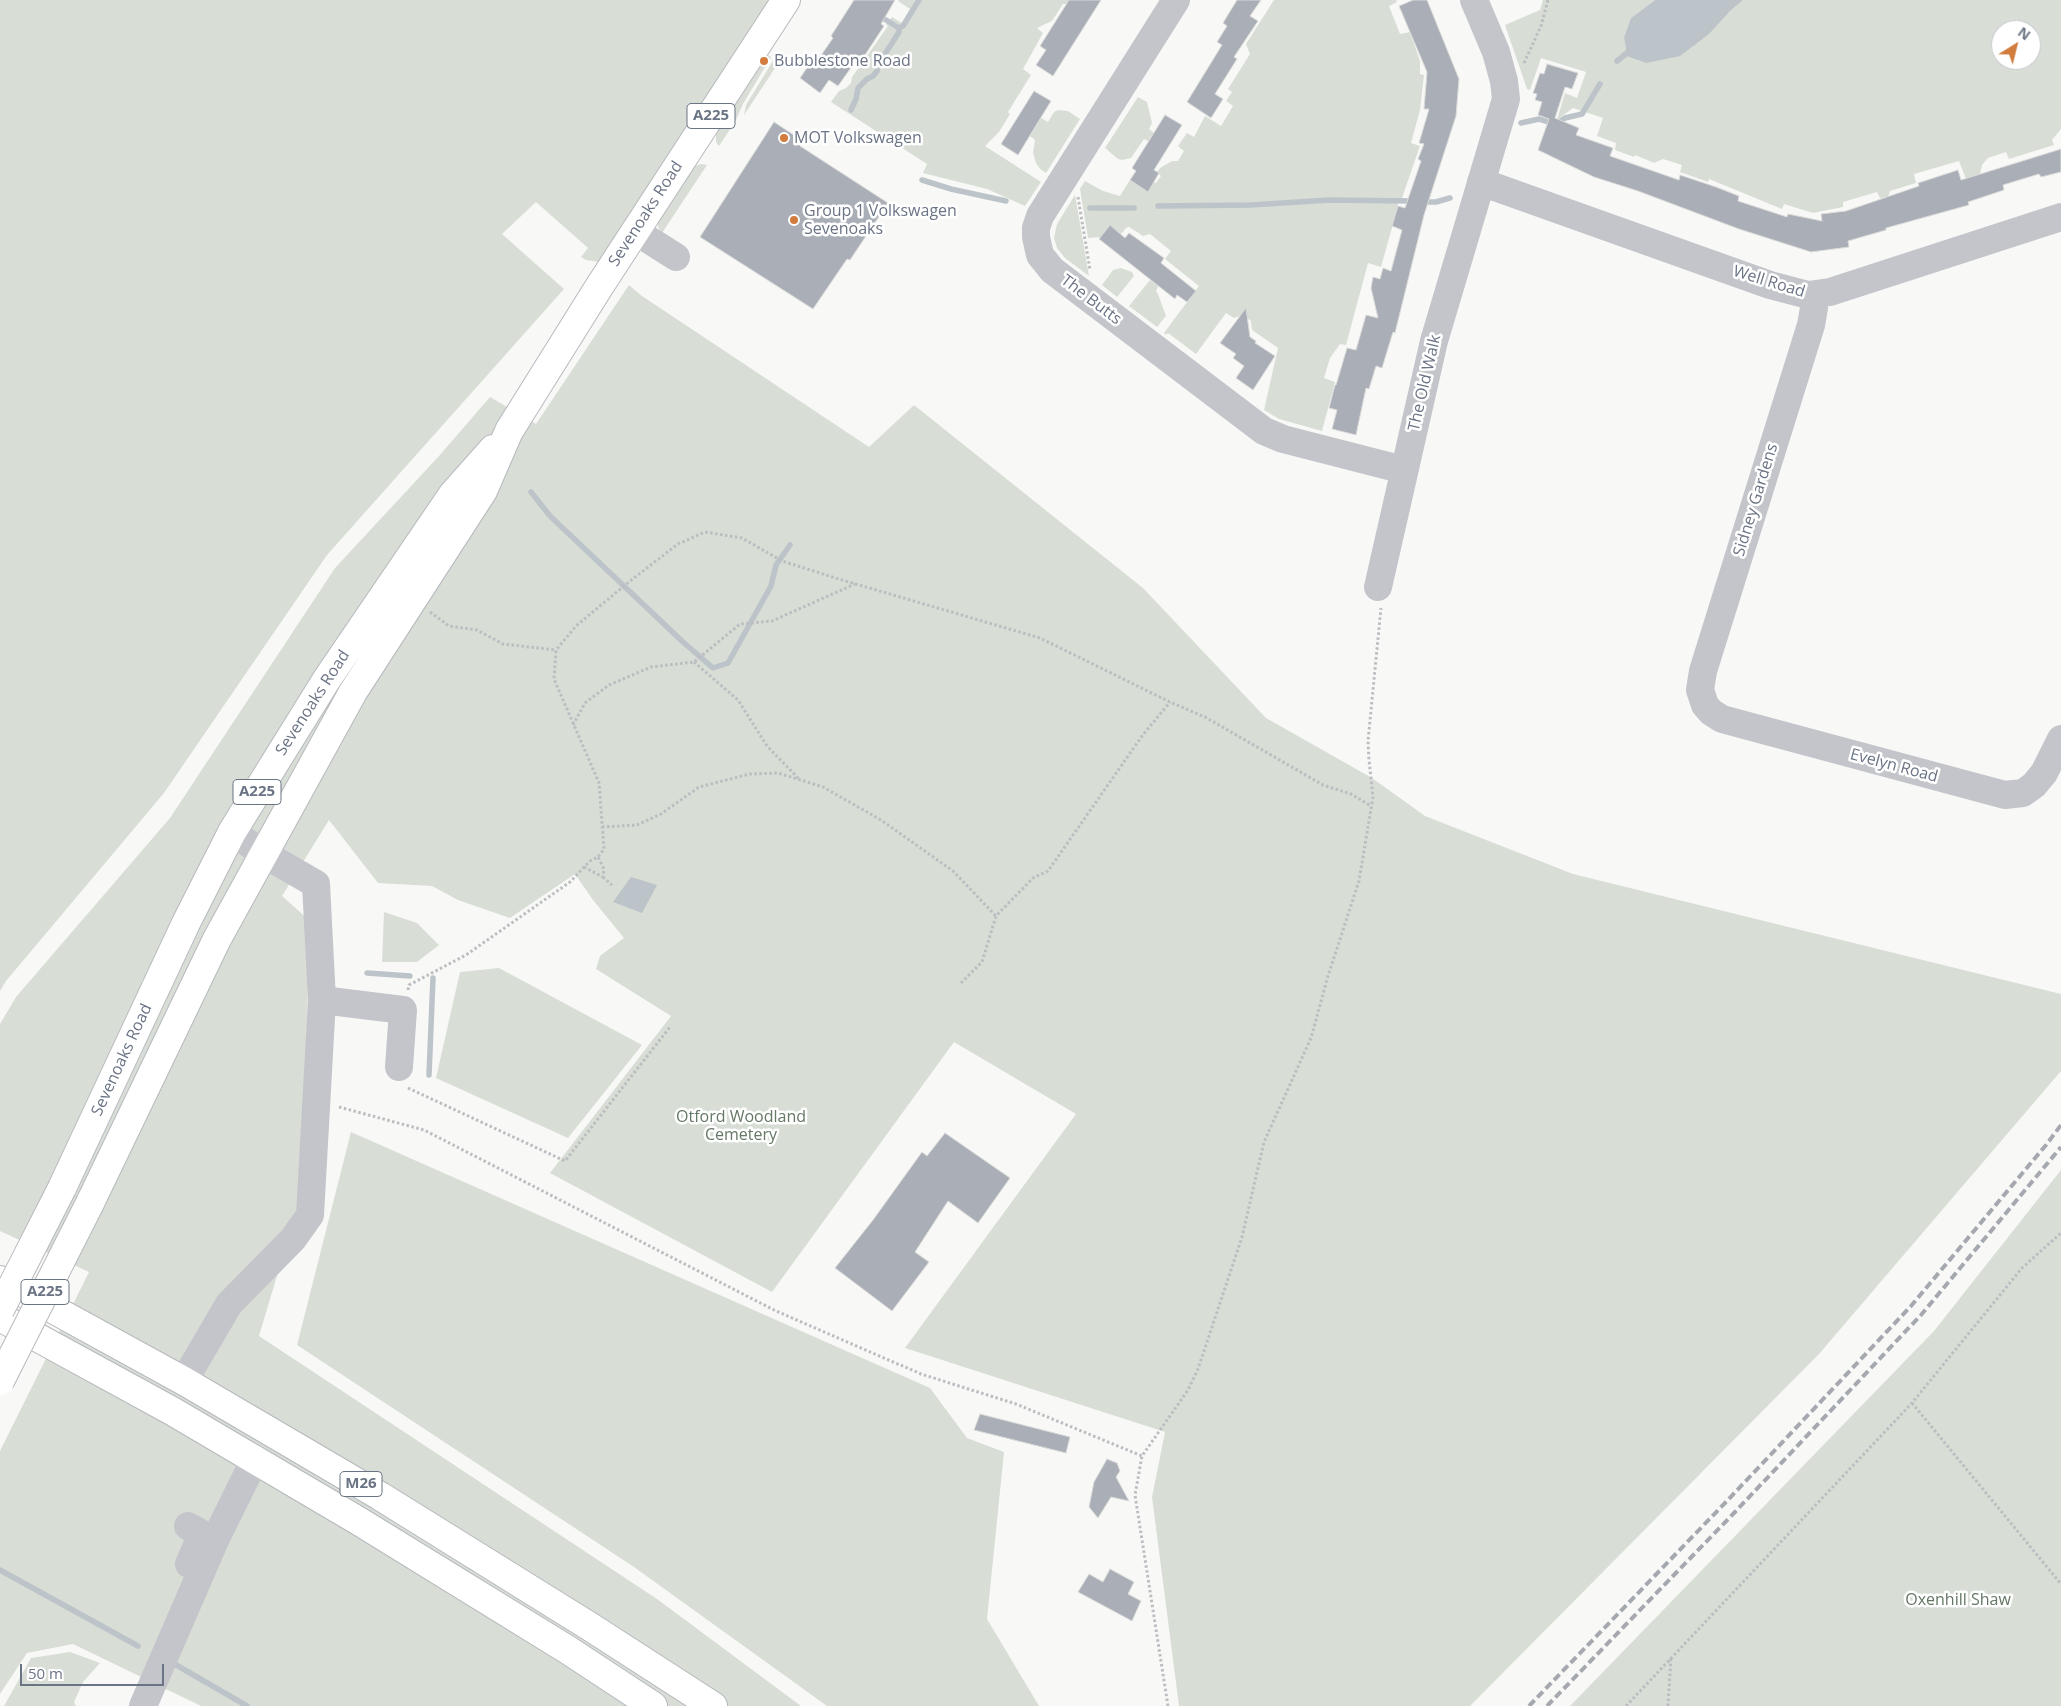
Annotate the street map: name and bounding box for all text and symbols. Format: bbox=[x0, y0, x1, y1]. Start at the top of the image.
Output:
north arrow bbox=[1991, 20, 2041, 70]
text: N bbox=[2014, 22, 2035, 44]
place label: Bubblestone Road bbox=[774, 51, 911, 71]
marker: Bubblestone Road bbox=[758, 55, 770, 67]
road number: A225 bbox=[687, 104, 735, 128]
place label: MOT Volkswagen bbox=[794, 128, 922, 148]
marker: MOT Volkswagen bbox=[778, 132, 790, 144]
street label: Sevenoaks Road bbox=[605, 158, 687, 270]
place label: Group 1 Volkswagen Sevenoaks bbox=[804, 201, 957, 239]
marker: Group 1 Volkswagen Sevenoaks bbox=[788, 214, 800, 226]
street label: Well Road bbox=[1731, 262, 1807, 302]
street label: The Butts bbox=[1057, 271, 1125, 329]
street label: The Old Walk bbox=[1405, 333, 1445, 433]
street label: Sidney Gardens bbox=[1730, 441, 1782, 559]
street label: Sevenoaks Road bbox=[272, 647, 354, 759]
street label: Evelyn Road bbox=[1848, 745, 1940, 787]
road number: A225 bbox=[233, 780, 281, 804]
street label: Sevenoaks Road bbox=[88, 1001, 156, 1119]
park label: Otford Woodland Cemetery bbox=[676, 1107, 806, 1145]
road number: A225 bbox=[21, 1280, 69, 1304]
road number: M26 bbox=[340, 1472, 382, 1496]
park label: Oxenhill Shaw bbox=[1905, 1590, 2011, 1610]
scale bar bbox=[22, 1654, 166, 1686]
text: 50 m bbox=[28, 1663, 63, 1683]

